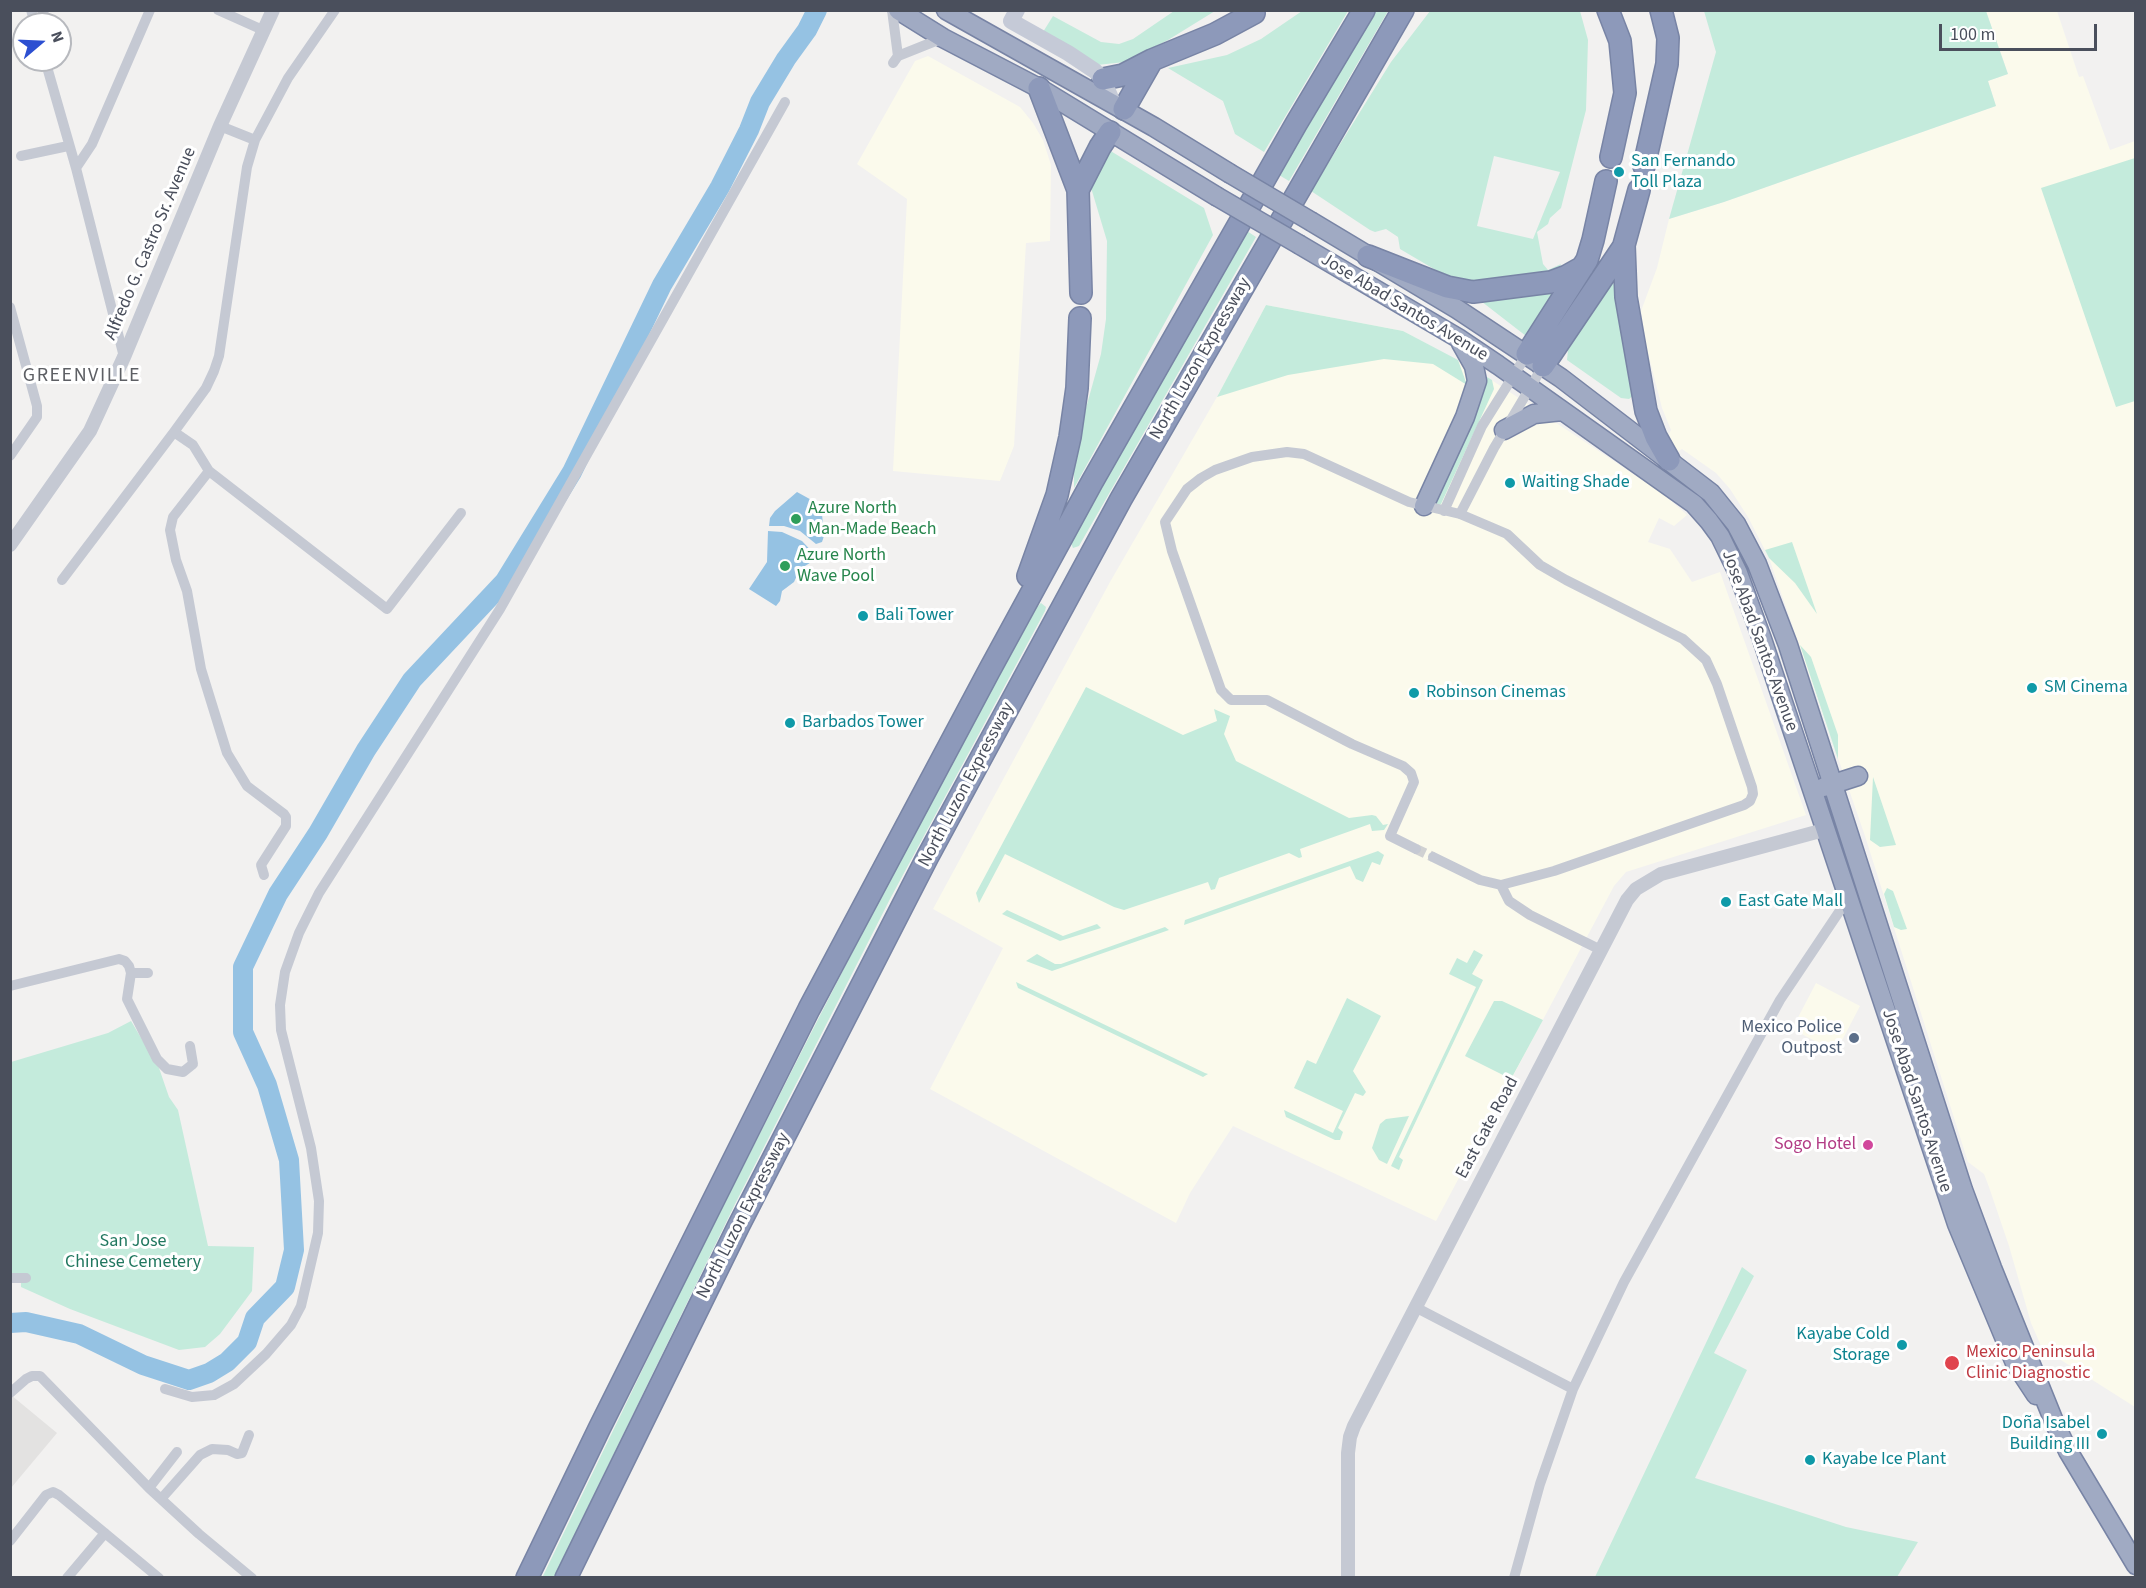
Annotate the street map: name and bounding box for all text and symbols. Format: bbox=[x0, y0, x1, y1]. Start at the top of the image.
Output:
north arrow bbox=[12, 12, 72, 72]
scale bar bbox=[1942, 12, 2100, 50]
text: 100 m bbox=[1950, 22, 1995, 47]
text: N bbox=[45, 28, 69, 45]
street label: Alfredo G. Castro Sr. Avenue bbox=[101, 144, 201, 344]
place label: San Fernando Toll Plaza bbox=[1631, 151, 1735, 194]
marker: San Fernando Toll Plaza bbox=[1612, 165, 1626, 179]
street label: Jose Abad Santos Avenue bbox=[1316, 249, 1492, 367]
street label: North Luzon Expressway bbox=[1146, 274, 1256, 444]
district label: GREENVILLE bbox=[23, 365, 141, 389]
place label: Waiting Shade bbox=[1522, 472, 1630, 494]
marker: Waiting Shade bbox=[1503, 476, 1517, 490]
place label: Azure North Man-Made Beach bbox=[808, 498, 937, 540]
marker: Azure North Man-Made Beach bbox=[789, 512, 803, 526]
place label: Azure North Wave Pool bbox=[797, 545, 886, 588]
street label: Jose Abad Santos Avenue bbox=[1716, 547, 1802, 735]
marker: Azure North Wave Pool bbox=[778, 559, 792, 573]
place label: Bali Tower bbox=[875, 605, 953, 627]
marker: Bali Tower bbox=[856, 609, 870, 623]
place label: SM Cinema bbox=[2044, 677, 2128, 699]
marker: SM Cinema bbox=[2025, 681, 2039, 695]
place label: Robinson Cinemas bbox=[1426, 682, 1566, 704]
marker: Robinson Cinemas bbox=[1407, 686, 1421, 700]
street label: North Luzon Expressway bbox=[914, 699, 1020, 871]
place label: Barbados Tower bbox=[802, 712, 924, 734]
marker: Barbados Tower bbox=[783, 716, 797, 730]
place label: East Gate Mall bbox=[1738, 891, 1843, 913]
marker: East Gate Mall bbox=[1719, 895, 1733, 909]
street label: Jose Abad Santos Avenue bbox=[1876, 1007, 1956, 1195]
place label: Mexico Police Outpost bbox=[1741, 1017, 1842, 1060]
marker: Mexico Police Outpost bbox=[1847, 1031, 1861, 1045]
street label: East Gate Road bbox=[1452, 1073, 1524, 1183]
street label: North Luzon Expressway bbox=[693, 1129, 795, 1303]
place label: Sogo Hotel bbox=[1774, 1134, 1856, 1156]
marker: Sogo Hotel bbox=[1861, 1138, 1875, 1152]
park label: San Jose Chinese Cemetery bbox=[65, 1231, 201, 1274]
place label: Kayabe Cold Storage bbox=[1796, 1324, 1890, 1366]
marker: Kayabe Cold Storage bbox=[1895, 1338, 1909, 1352]
place label: Mexico Peninsula Clinic Diagnostic bbox=[1966, 1342, 2095, 1384]
marker: Mexico Peninsula Clinic Diagnostic bbox=[1943, 1354, 1961, 1372]
place label: Doña Isabel Building III bbox=[2002, 1413, 2090, 1456]
marker: Doña Isabel Building III bbox=[2095, 1427, 2109, 1441]
place label: Kayabe Ice Plant bbox=[1822, 1449, 1946, 1471]
marker: Kayabe Ice Plant bbox=[1803, 1453, 1817, 1467]

